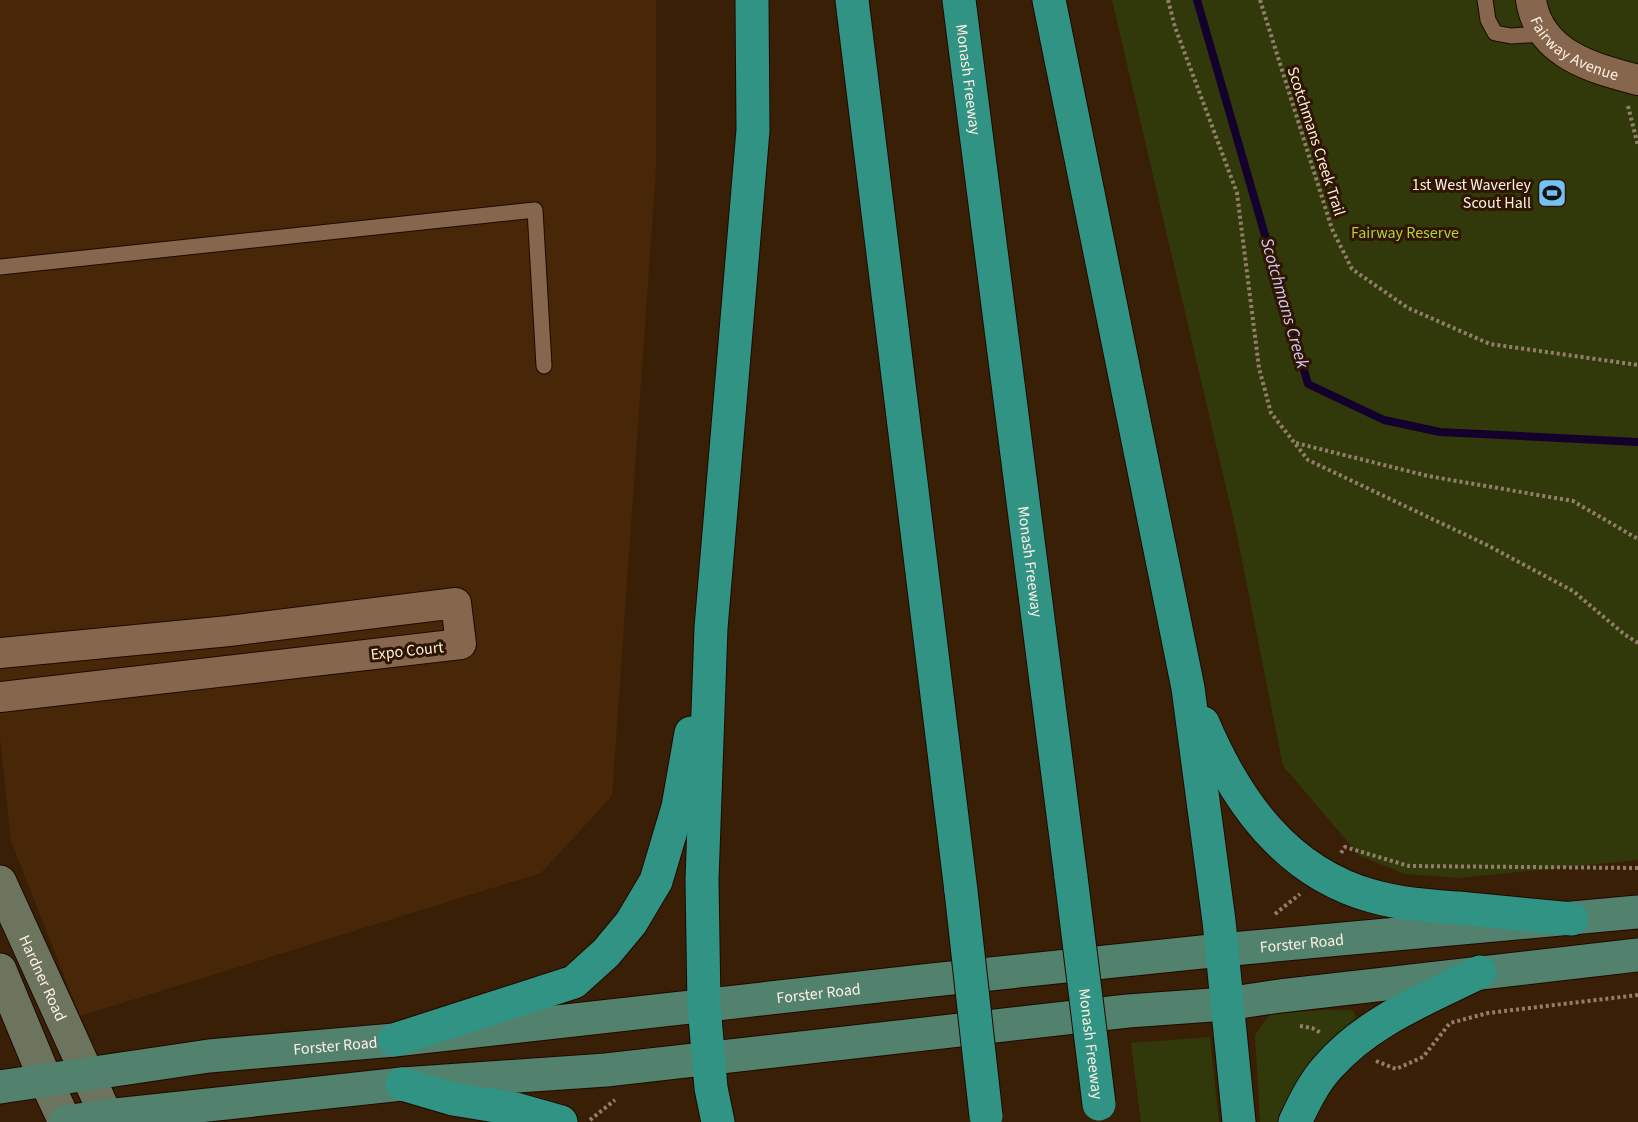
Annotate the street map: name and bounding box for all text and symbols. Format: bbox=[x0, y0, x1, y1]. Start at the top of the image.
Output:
street label: Fairway Avenue bbox=[1524, 13, 1621, 86]
street label: Monash Freeway bbox=[950, 23, 986, 137]
street label: Scotchmans Creek Trail bbox=[1282, 64, 1351, 219]
place label: 1st West Waverley Scout Hall bbox=[1412, 174, 1532, 214]
sports icon: 1st West Waverley Scout Hall bbox=[1536, 177, 1568, 209]
park label: Fairway Reserve bbox=[1351, 222, 1459, 244]
water label: Scotchmans Creek bbox=[1254, 235, 1315, 372]
street label: Monash Freeway bbox=[1012, 505, 1048, 619]
street label: Expo Court bbox=[370, 636, 445, 666]
street label: Forster Road bbox=[1259, 929, 1345, 958]
street label: Hardner Road bbox=[13, 931, 72, 1025]
street label: Forster Road bbox=[775, 978, 862, 1009]
street label: Monash Freeway bbox=[1073, 987, 1108, 1101]
street label: Forster Road bbox=[292, 1031, 378, 1061]

